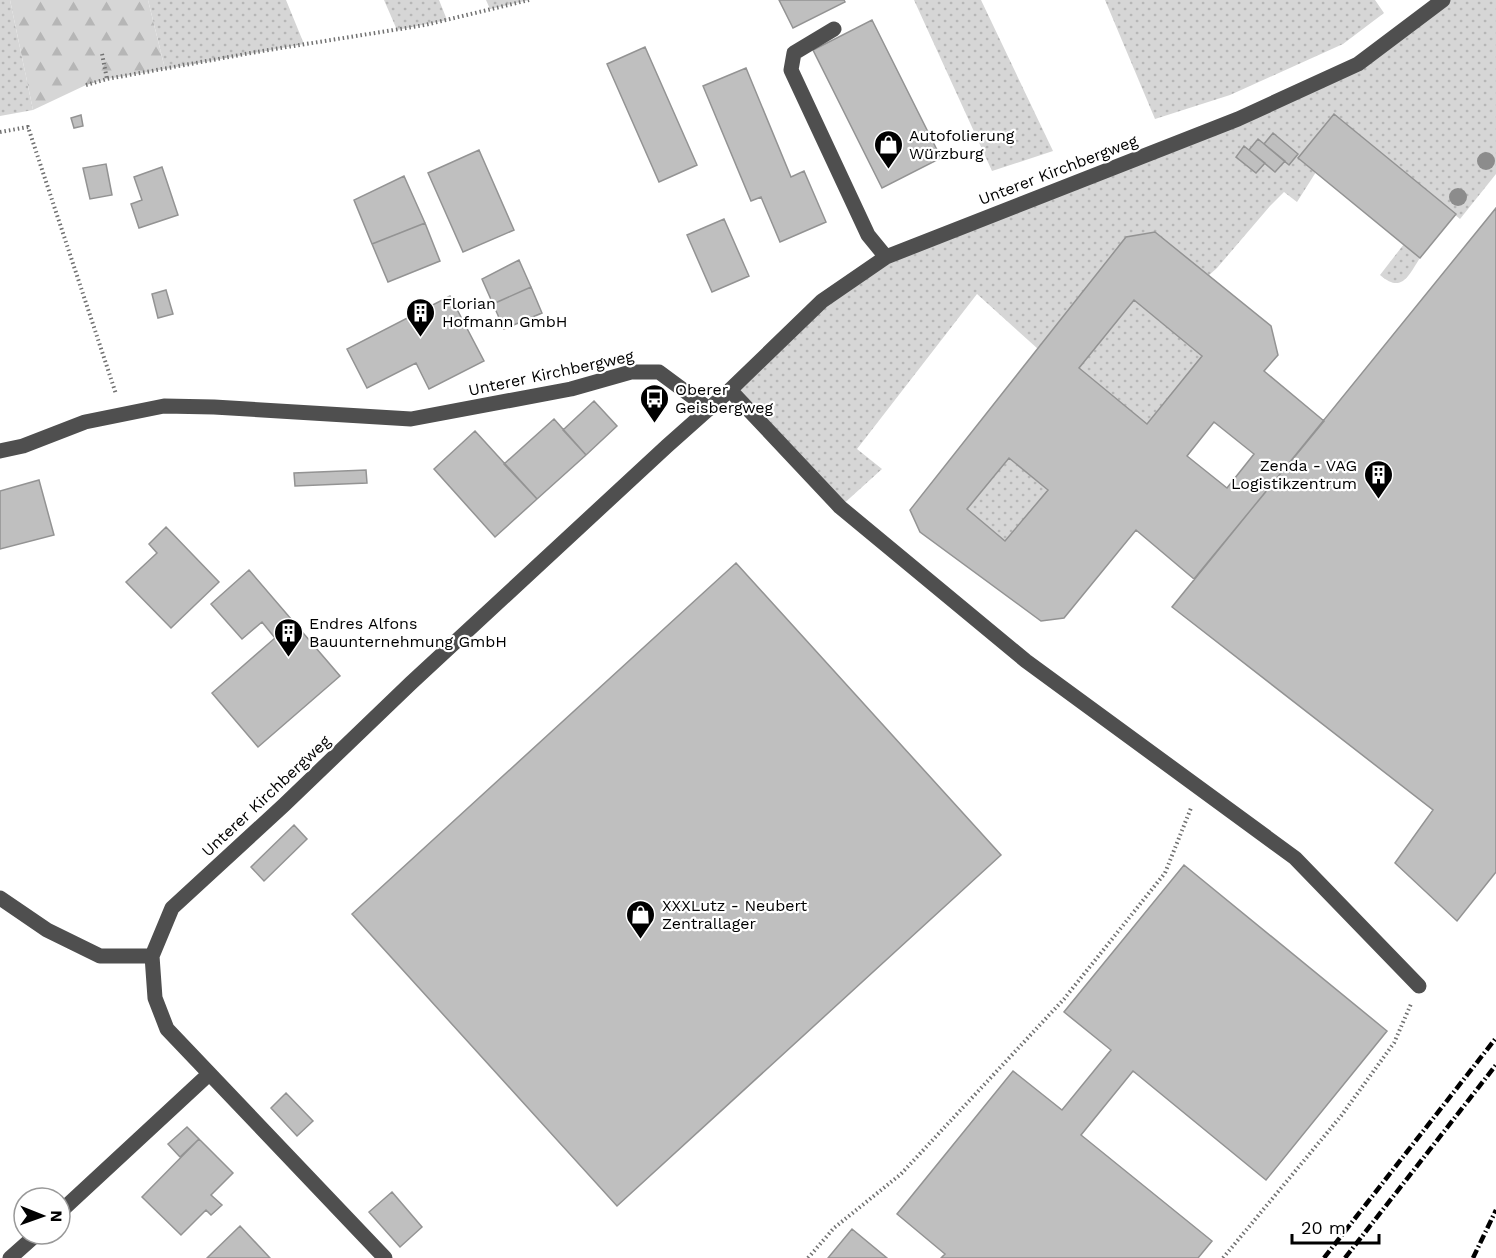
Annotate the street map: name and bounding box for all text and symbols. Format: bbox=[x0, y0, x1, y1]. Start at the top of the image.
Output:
place label: Autofolierung Würzburg bbox=[909, 126, 1015, 163]
shop icon: Autofolierung Würzburg bbox=[872, 128, 904, 170]
street label: Unterer Kirchbergweg bbox=[976, 131, 1141, 209]
place label: Florian Hofmann GmbH bbox=[442, 294, 567, 331]
building icon: Florian Hofmann GmbH bbox=[405, 296, 437, 338]
street label: Unterer Kirchbergweg bbox=[467, 346, 636, 400]
place label: Oberer Geisbergweg bbox=[675, 380, 774, 417]
bus stop icon: Oberer Geisbergweg bbox=[638, 382, 670, 424]
place label: Zenda - VAG Logistikzentrum bbox=[1231, 456, 1357, 493]
building icon: Zenda - VAG Logistikzentrum bbox=[1362, 458, 1394, 500]
place label: Endres Alfons Bauunternehmung GmbH bbox=[309, 614, 507, 651]
building icon: Endres Alfons Bauunternehmung GmbH bbox=[272, 616, 304, 658]
street label: Unterer Kirchbergweg bbox=[198, 731, 334, 860]
place label: XXXLutz - Neubert Zentrallager bbox=[662, 896, 807, 933]
shop icon: XXXLutz - Neubert Zentrallager bbox=[625, 898, 657, 940]
north arrow bbox=[12, 1186, 72, 1246]
scale bar bbox=[1292, 1207, 1379, 1245]
text: N bbox=[47, 1210, 66, 1222]
text: 20 m bbox=[1301, 1217, 1346, 1238]

